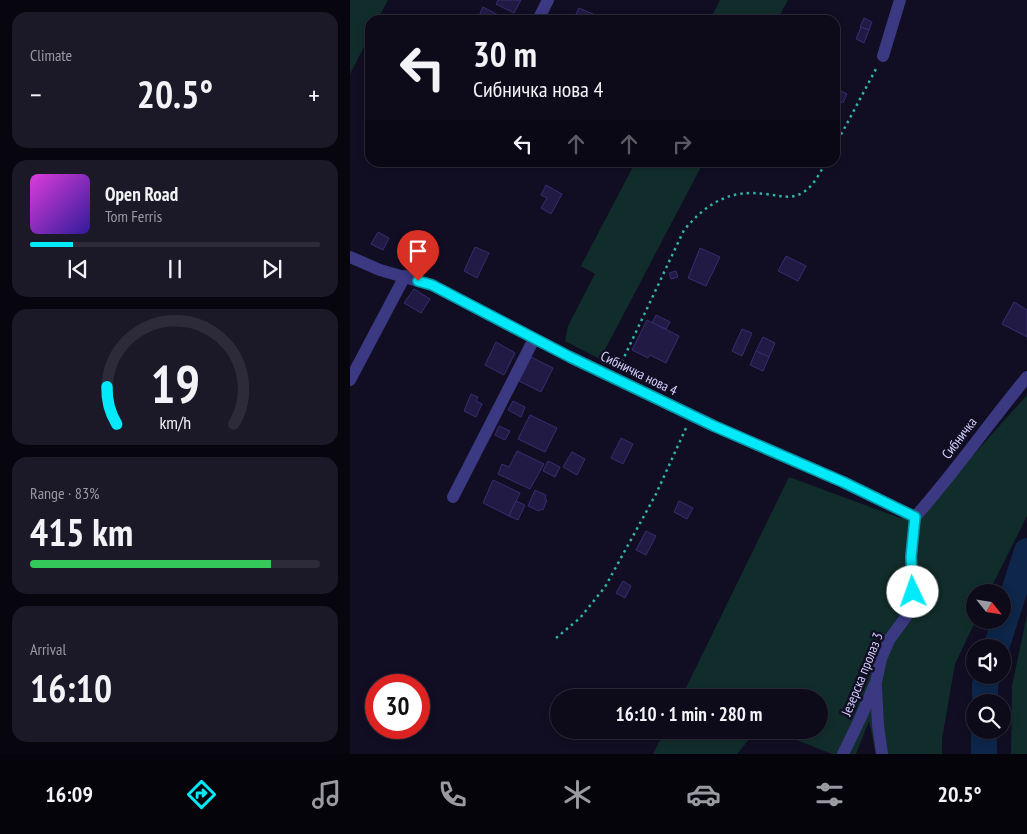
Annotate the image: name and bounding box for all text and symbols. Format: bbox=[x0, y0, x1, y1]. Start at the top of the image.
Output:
text: 30 m bbox=[473, 31, 537, 77]
icon: left bbox=[390, 35, 455, 100]
text: Climate bbox=[30, 45, 72, 65]
text: 20.5° bbox=[137, 69, 213, 118]
text: Сибничка нова 4 bbox=[473, 75, 603, 103]
text: − bbox=[30, 76, 42, 113]
text: + bbox=[308, 76, 320, 113]
icon: left bbox=[509, 130, 537, 158]
icon: ahead bbox=[562, 130, 590, 158]
icon: ahead bbox=[615, 130, 643, 158]
icon: right bbox=[668, 130, 696, 158]
text: Open Road bbox=[105, 182, 178, 206]
text: Tom Ferris bbox=[105, 206, 162, 226]
pin bbox=[397, 230, 439, 281]
icon: arrive bbox=[404, 237, 432, 265]
icon: previous bbox=[64, 255, 92, 283]
icon: pause bbox=[161, 255, 189, 283]
icon: next bbox=[258, 255, 286, 283]
street label: Сибничка нова 4 bbox=[598, 347, 681, 400]
text: 19 bbox=[150, 350, 200, 417]
text: km/h bbox=[159, 411, 191, 434]
street label: Сибничка bbox=[938, 414, 980, 462]
text: Range · 83% bbox=[30, 483, 99, 503]
text: 415 km bbox=[30, 507, 133, 556]
position arrow bbox=[886, 565, 938, 617]
north arrow bbox=[966, 584, 1011, 629]
map controls bbox=[966, 584, 1011, 739]
street label: Језерска пролаз 3 bbox=[837, 630, 887, 719]
text: Arrival bbox=[30, 639, 66, 659]
button: sound bbox=[966, 639, 1011, 684]
text: 16:10 bbox=[30, 663, 112, 712]
speed limit sign: 30 bbox=[365, 674, 430, 739]
button: search bbox=[966, 694, 1011, 739]
text: 16:10 · 1 min · 280 m bbox=[616, 702, 762, 726]
icon: directions bbox=[184, 777, 219, 812]
icon: music bbox=[309, 777, 344, 812]
icon: phone bbox=[435, 777, 470, 812]
icon: climate bbox=[560, 777, 595, 812]
icon: car bbox=[686, 777, 721, 812]
icon: filters bbox=[812, 777, 847, 812]
text: 16:09 bbox=[45, 780, 93, 808]
text: 20.5° bbox=[937, 780, 982, 808]

